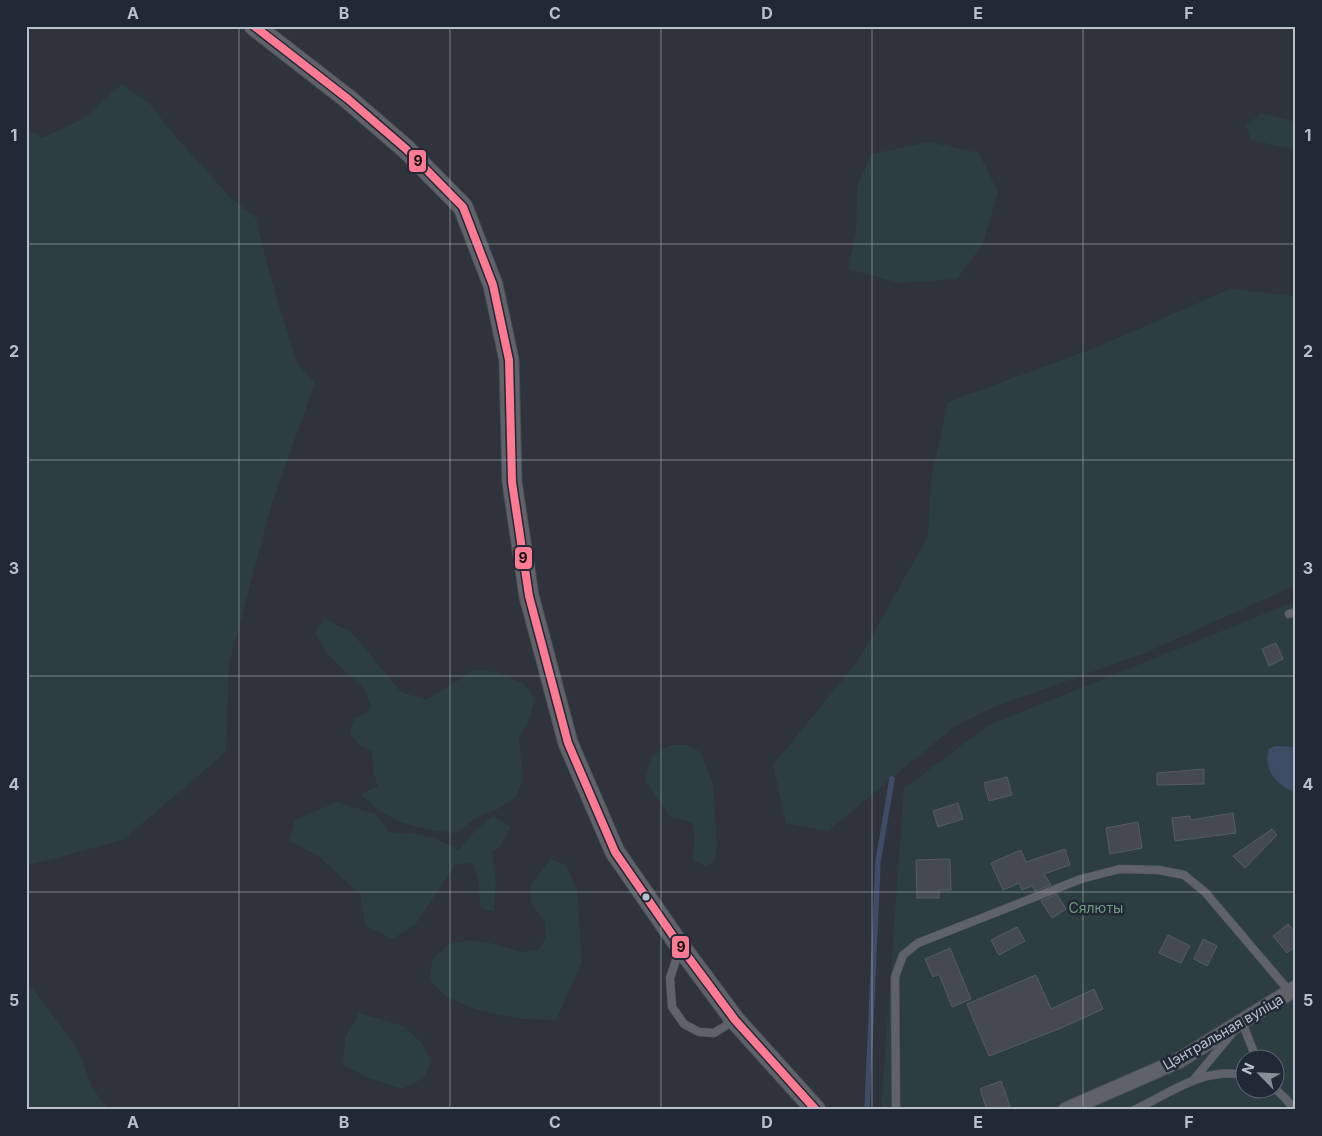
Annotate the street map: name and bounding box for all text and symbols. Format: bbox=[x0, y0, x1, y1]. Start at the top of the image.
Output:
text: A bbox=[127, 3, 139, 23]
text: B bbox=[339, 3, 349, 23]
text: C bbox=[549, 3, 561, 23]
text: D bbox=[761, 3, 773, 23]
text: E bbox=[973, 3, 983, 23]
text: F bbox=[1184, 3, 1194, 23]
text: 1 bbox=[11, 125, 17, 145]
text: 1 bbox=[1305, 125, 1311, 145]
line badge: 9 bbox=[408, 149, 427, 173]
text: 9 bbox=[413, 152, 423, 169]
text: 2 bbox=[9, 341, 19, 361]
text: 2 bbox=[1303, 341, 1313, 361]
line badge: 9 bbox=[514, 546, 533, 570]
text: 9 bbox=[518, 549, 528, 566]
text: 3 bbox=[9, 558, 19, 578]
text: 3 bbox=[1303, 558, 1313, 578]
text: 4 bbox=[9, 774, 20, 794]
text: 4 bbox=[1303, 774, 1314, 794]
unlabelled marker bbox=[641, 892, 651, 902]
park label: Сялюты bbox=[1069, 899, 1123, 916]
line badge: 9 bbox=[671, 935, 690, 959]
text: 9 bbox=[676, 938, 686, 955]
text: 5 bbox=[9, 990, 19, 1010]
street label: Цэнтральная вуліца bbox=[1160, 990, 1286, 1073]
text: 5 bbox=[1303, 990, 1313, 1010]
north arrow bbox=[1234, 1048, 1284, 1098]
text: N bbox=[1238, 1060, 1258, 1077]
text: A bbox=[127, 1112, 139, 1132]
text: B bbox=[339, 1112, 349, 1132]
text: C bbox=[549, 1112, 561, 1132]
text: D bbox=[761, 1112, 773, 1132]
text: E bbox=[973, 1112, 983, 1132]
text: F bbox=[1184, 1112, 1194, 1132]

